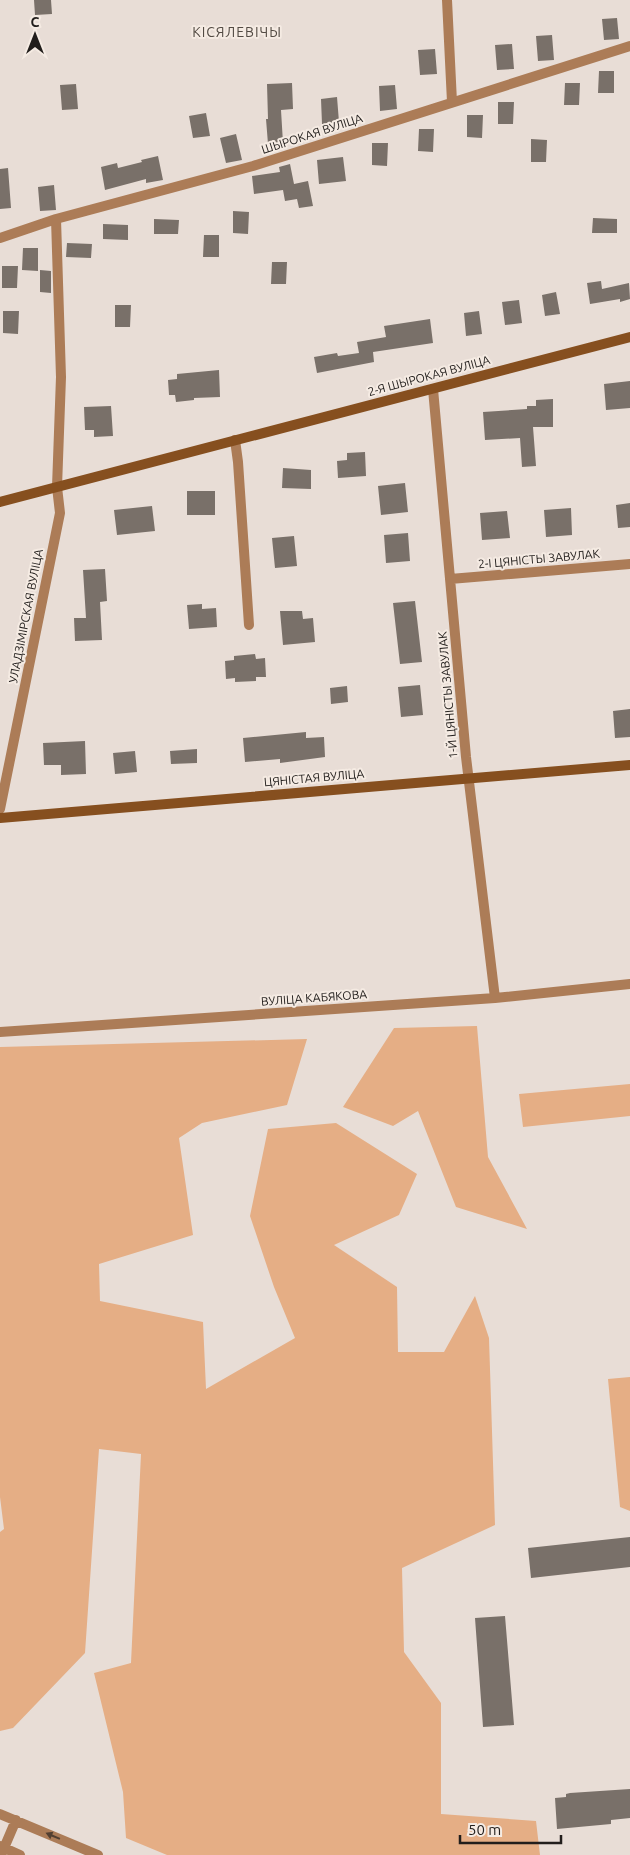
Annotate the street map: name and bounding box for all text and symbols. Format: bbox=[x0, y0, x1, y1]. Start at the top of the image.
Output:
north arrow bbox=[10, 10, 60, 60]
text: С bbox=[31, 14, 40, 30]
district label: КІСЯЛЕВІЧЫ bbox=[192, 24, 282, 40]
street label: ШЫРОКАЯ ВУЛІЦА bbox=[260, 111, 364, 156]
street label: 2-Я ШЫРОКАЯ ВУЛІЦА bbox=[366, 353, 492, 398]
street label: 2-І ЦЯНІСТЫ ЗАВУЛАК bbox=[478, 547, 601, 570]
street label: УЛАДЗІМІРСКАЯ ВУЛІЦА bbox=[6, 548, 45, 684]
street label: 1-Й ЦЯНІСТЫ ЗАВУЛАК bbox=[435, 630, 460, 759]
street label: ЦЯНІСТАЯ ВУЛІЦА bbox=[263, 767, 365, 788]
street label: ВУЛІЦА КАБЯКОВА bbox=[261, 987, 368, 1008]
scale bar bbox=[460, 1812, 561, 1844]
text: 50 m bbox=[468, 1821, 501, 1838]
one-way arrow bbox=[46, 1832, 61, 1840]

